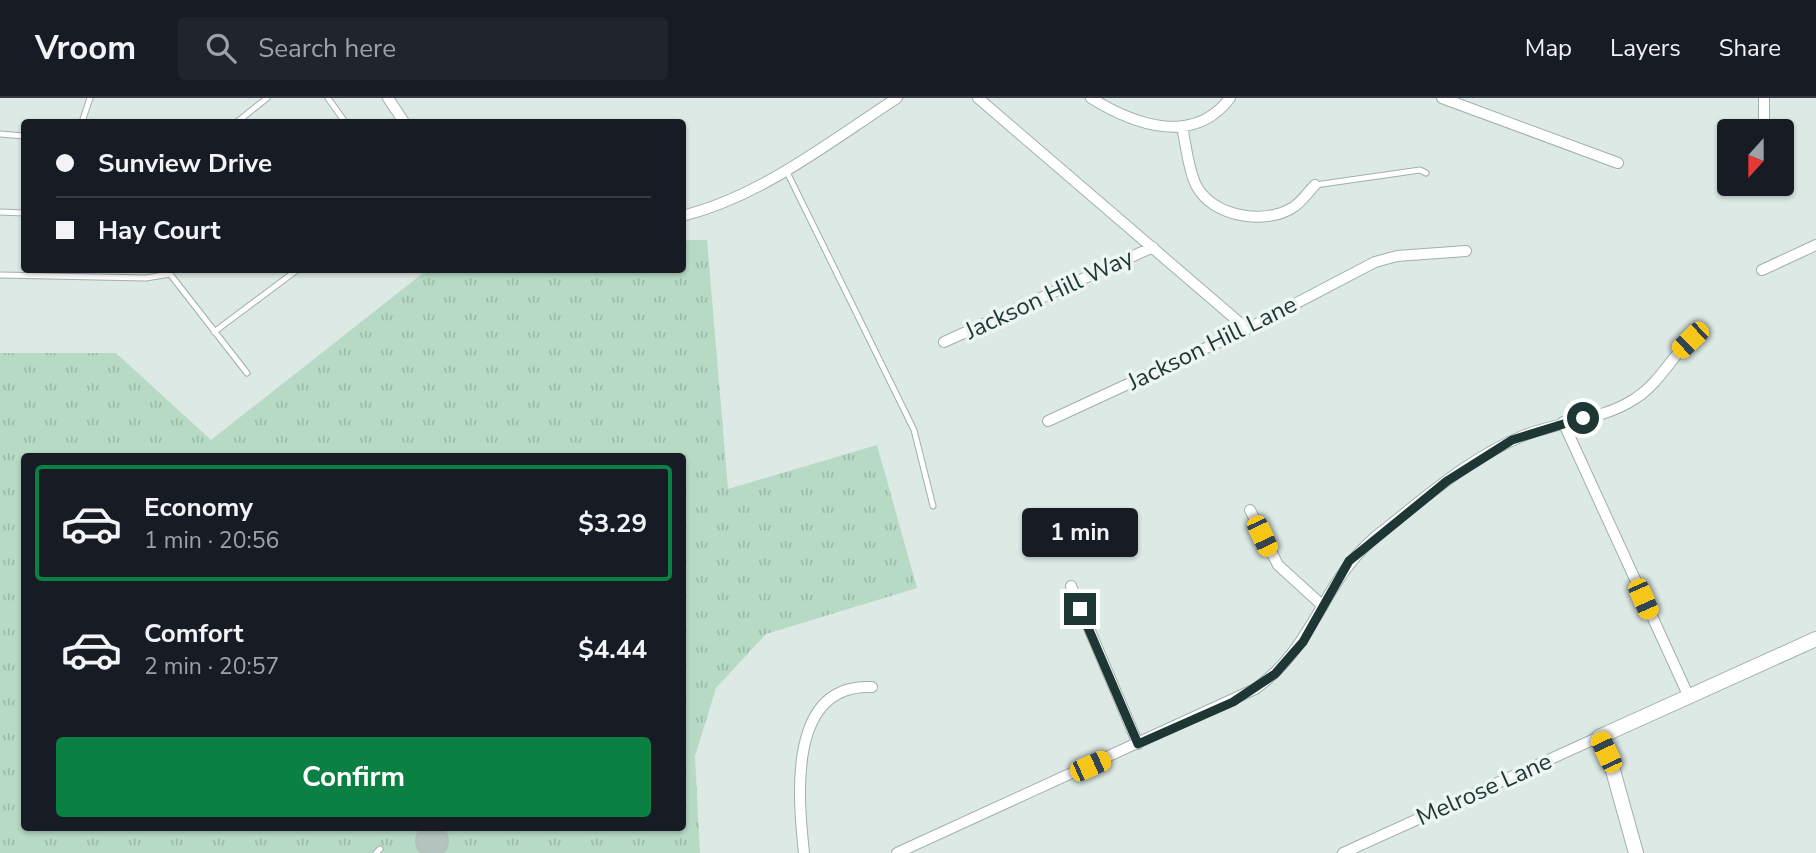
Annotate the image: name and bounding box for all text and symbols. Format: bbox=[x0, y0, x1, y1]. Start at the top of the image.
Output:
search box bbox=[178, 17, 668, 80]
text: Vroom bbox=[35, 26, 136, 71]
icon: search bbox=[202, 29, 240, 67]
text: Search here bbox=[258, 31, 396, 66]
text: Map bbox=[1525, 32, 1572, 64]
text: Layers bbox=[1610, 32, 1681, 64]
text: Share bbox=[1719, 32, 1781, 64]
north arrow bbox=[1717, 119, 1794, 196]
map controls bbox=[1717, 119, 1794, 196]
text: Sunview Drive bbox=[98, 146, 272, 181]
text: Hay Court bbox=[98, 213, 221, 248]
street label: Jackson Hill Way bbox=[959, 241, 1139, 347]
street label: Jackson Hill Lane bbox=[1121, 288, 1302, 398]
car bbox=[1668, 318, 1713, 362]
route start bbox=[1567, 402, 1599, 434]
text: Economy bbox=[144, 490, 253, 525]
icon: car bbox=[60, 492, 123, 555]
text: $3.29 bbox=[578, 506, 647, 541]
callout: 1 min bbox=[1022, 508, 1138, 556]
car bbox=[1244, 513, 1281, 559]
text: 1 min bbox=[1050, 517, 1110, 548]
text: 1 min · 20:56 bbox=[144, 525, 279, 556]
car bbox=[1625, 576, 1662, 622]
route end bbox=[1064, 593, 1096, 625]
text: Comfort bbox=[144, 616, 244, 651]
icon: car bbox=[60, 618, 123, 681]
text: $4.44 bbox=[578, 632, 647, 667]
text: 2 min · 20:57 bbox=[144, 651, 279, 682]
car bbox=[1588, 729, 1625, 775]
button: Confirm bbox=[56, 737, 651, 817]
street label: Melrose Lane bbox=[1411, 745, 1557, 833]
car bbox=[1067, 748, 1114, 784]

